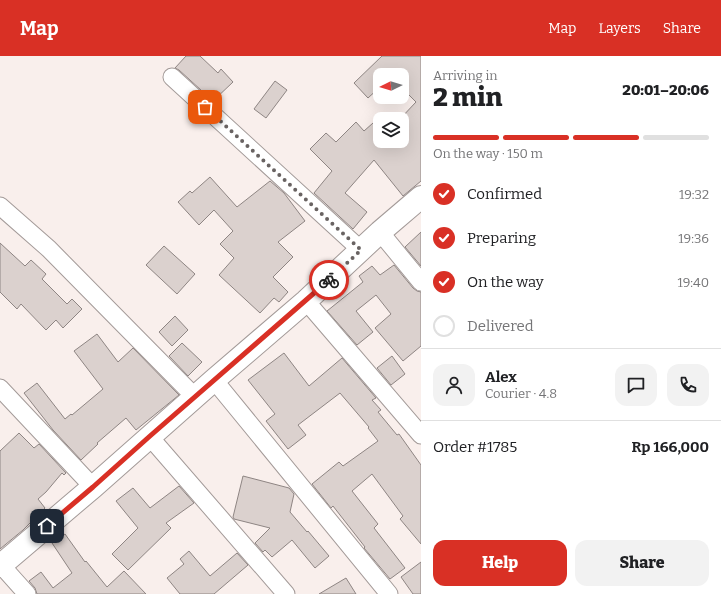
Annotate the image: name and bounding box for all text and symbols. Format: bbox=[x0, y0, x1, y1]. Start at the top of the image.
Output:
text: Map bbox=[20, 17, 59, 40]
text: Map bbox=[548, 20, 576, 37]
text: Layers bbox=[598, 20, 641, 37]
text: Share bbox=[663, 20, 701, 37]
north arrow bbox=[373, 68, 409, 104]
map controls bbox=[373, 68, 409, 148]
text: Arriving in bbox=[433, 68, 498, 83]
text: 20:01–20:06 bbox=[622, 81, 709, 99]
text: 2 min bbox=[433, 82, 503, 113]
pin bbox=[188, 90, 222, 124]
icon: bag bbox=[194, 96, 216, 118]
button: layers bbox=[373, 112, 409, 148]
text: On the way · 150 m bbox=[433, 146, 543, 161]
icon: check bbox=[433, 183, 455, 205]
text: Confirmed bbox=[467, 185, 542, 203]
text: 19:32 bbox=[679, 187, 709, 202]
icon: check bbox=[433, 227, 455, 249]
text: Preparing bbox=[467, 229, 536, 247]
text: 19:36 bbox=[678, 231, 709, 246]
courier bbox=[309, 260, 349, 300]
icon: bike bbox=[318, 269, 340, 291]
icon: check bbox=[433, 271, 455, 293]
text: On the way bbox=[467, 273, 544, 291]
text: 19:40 bbox=[677, 275, 709, 290]
text: Delivered bbox=[467, 317, 534, 335]
button: person bbox=[433, 364, 475, 406]
button: chat bbox=[615, 364, 657, 406]
button: phone bbox=[667, 364, 709, 406]
text: Alex bbox=[485, 368, 517, 386]
text: Courier · 4.8 bbox=[485, 386, 557, 401]
text: Order #1785 bbox=[433, 438, 517, 456]
text: Rp 166,000 bbox=[631, 438, 709, 456]
pin bbox=[30, 509, 64, 543]
icon: home bbox=[36, 515, 58, 537]
button: Help bbox=[433, 540, 567, 586]
button: Share bbox=[575, 540, 709, 586]

